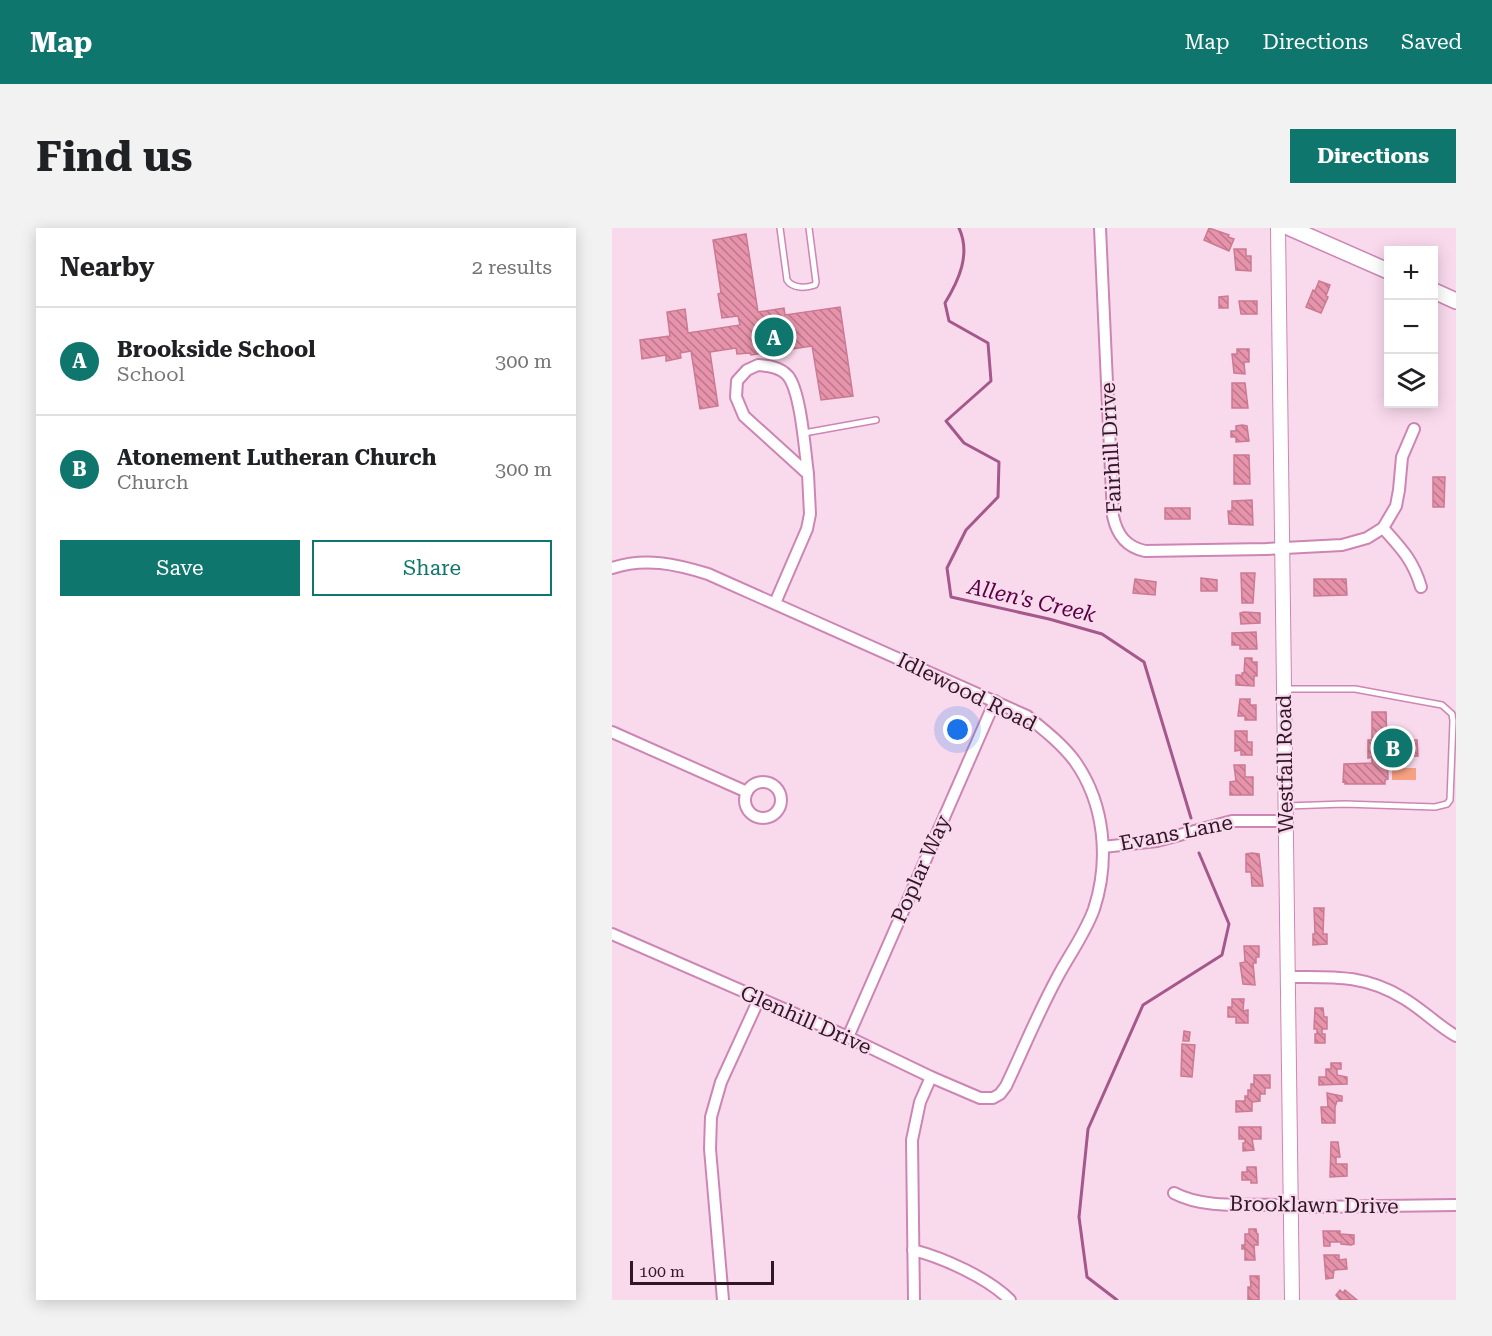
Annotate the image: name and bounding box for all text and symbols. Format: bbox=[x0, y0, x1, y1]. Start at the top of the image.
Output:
text: Map bbox=[30, 26, 92, 59]
text: Map bbox=[1185, 30, 1229, 54]
text: Directions bbox=[1262, 30, 1368, 54]
text: Saved bbox=[1401, 30, 1462, 54]
button: Directions bbox=[1290, 129, 1456, 183]
text: Find us bbox=[36, 132, 193, 181]
map controls bbox=[1384, 246, 1438, 408]
button: + bbox=[1384, 246, 1438, 300]
text: Nearby bbox=[60, 252, 154, 282]
text: 2 results bbox=[472, 255, 552, 279]
button: − bbox=[1384, 300, 1438, 354]
pin: A bbox=[754, 314, 794, 360]
text: Brookside School bbox=[117, 337, 315, 362]
text: A bbox=[72, 349, 87, 373]
text: 300 m bbox=[495, 349, 552, 373]
button: layers bbox=[1384, 354, 1438, 408]
text: School bbox=[117, 362, 185, 386]
street label: Fairhill Drive bbox=[1096, 382, 1126, 514]
text: Atonement Lutheran Church bbox=[117, 445, 436, 470]
text: B bbox=[72, 457, 87, 481]
text: 300 m bbox=[495, 457, 552, 481]
text: Church bbox=[117, 470, 189, 494]
button: Save bbox=[60, 540, 300, 596]
button: Share bbox=[312, 540, 552, 596]
water label: Allen's Creek bbox=[964, 573, 1098, 627]
street label: Idlewood Road bbox=[893, 648, 1041, 736]
street label: Westfall Road bbox=[1272, 694, 1298, 834]
your location bbox=[943, 715, 972, 744]
pin: B bbox=[1374, 726, 1412, 770]
street label: Evans Lane bbox=[1117, 810, 1235, 856]
street label: Poplar Way bbox=[887, 811, 956, 926]
street label: Glenhill Drive bbox=[737, 980, 875, 1060]
street label: Brooklawn Drive bbox=[1229, 1192, 1399, 1218]
scale bar bbox=[630, 1258, 774, 1286]
text: 100 m bbox=[639, 1262, 685, 1281]

